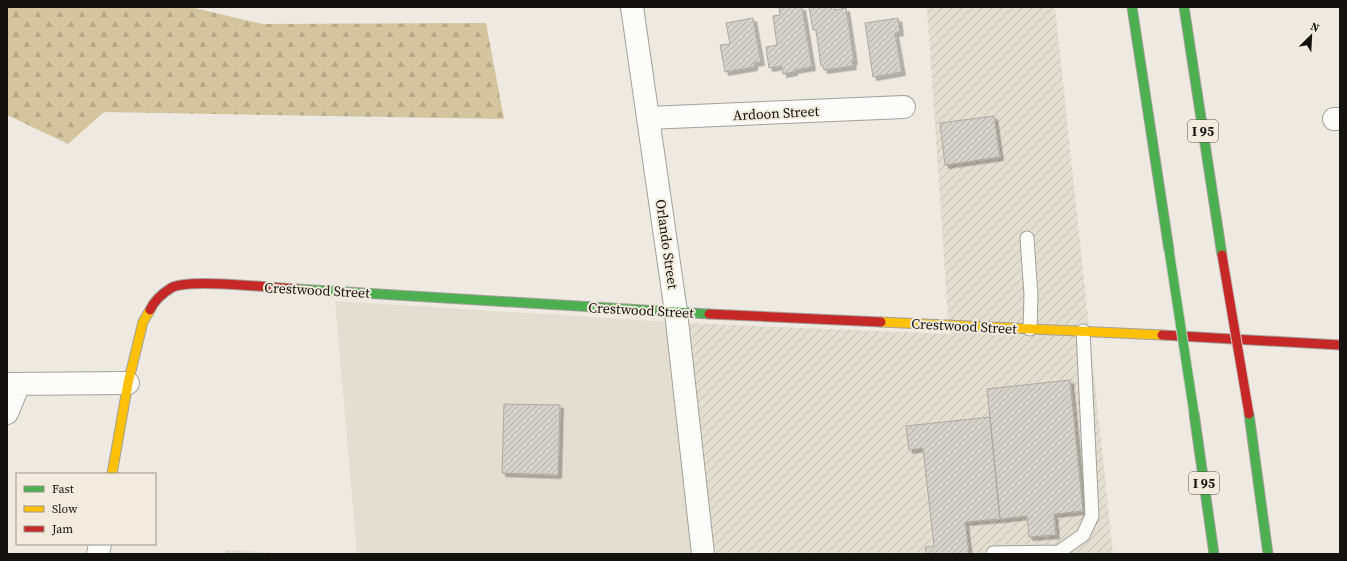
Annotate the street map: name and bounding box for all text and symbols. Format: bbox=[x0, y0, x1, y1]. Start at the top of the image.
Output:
north arrow bbox=[1291, 16, 1331, 56]
text: N bbox=[1308, 19, 1322, 36]
street label: Ardoon Street bbox=[732, 101, 820, 125]
road number: I 95 bbox=[1188, 120, 1218, 142]
street label: Orlando Street bbox=[651, 198, 683, 291]
street label: Crestwood Street bbox=[264, 277, 371, 303]
street label: Crestwood Street bbox=[588, 297, 695, 323]
street label: Crestwood Street bbox=[911, 313, 1018, 339]
road number: I 95 bbox=[1189, 472, 1219, 494]
legend bbox=[16, 473, 156, 545]
text: Fast bbox=[52, 481, 74, 497]
text: Slow bbox=[52, 501, 78, 517]
text: Jam bbox=[51, 521, 73, 537]

